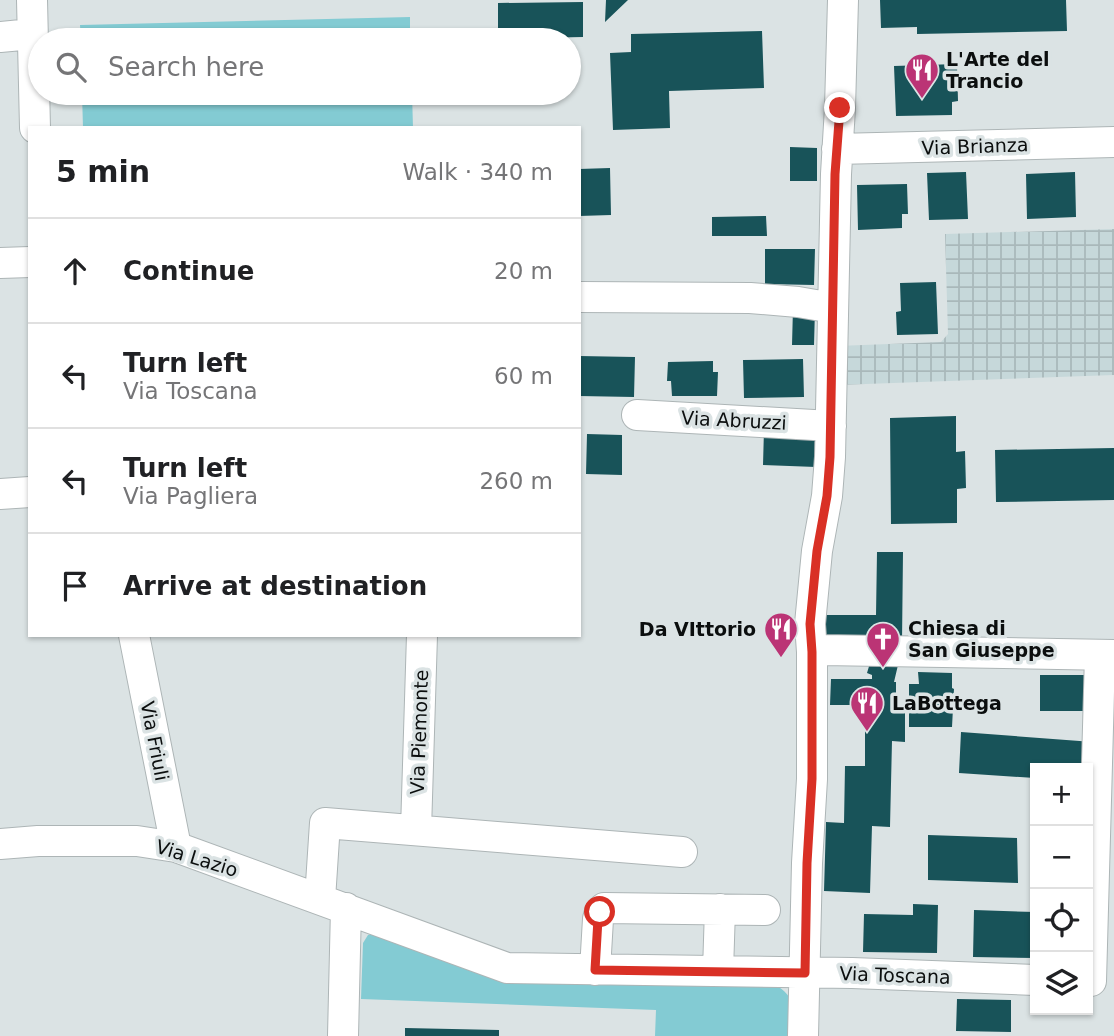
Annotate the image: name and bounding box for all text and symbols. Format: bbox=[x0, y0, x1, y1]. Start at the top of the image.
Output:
search box bbox=[28, 28, 581, 105]
icon: search bbox=[52, 48, 90, 86]
place label: L'Arte del Trancio bbox=[946, 48, 1050, 92]
restaurant icon: L'Arte del Trancio bbox=[903, 51, 941, 100]
text: Search here bbox=[108, 52, 264, 82]
route end bbox=[824, 92, 855, 123]
street label: Via Brianza bbox=[921, 133, 1029, 159]
text: 5 min bbox=[56, 154, 150, 189]
text: Walk · 340 m bbox=[402, 159, 553, 185]
icon: ahead bbox=[56, 252, 94, 290]
text: Continue bbox=[123, 256, 254, 286]
text: 20 m bbox=[494, 258, 553, 284]
text: Turn left bbox=[123, 348, 247, 378]
icon: left bbox=[56, 357, 94, 395]
text: 60 m bbox=[494, 363, 553, 389]
text: Via Toscana bbox=[123, 378, 258, 404]
street label: Via Abruzzi bbox=[681, 406, 787, 434]
text: Turn left bbox=[123, 453, 247, 483]
icon: left bbox=[56, 462, 94, 500]
text: 260 m bbox=[479, 468, 553, 494]
text: Via Pagliera bbox=[123, 483, 258, 509]
icon: arrive bbox=[56, 567, 94, 605]
text: Arrive at destination bbox=[123, 571, 427, 601]
restaurant icon: Da VIttorio bbox=[762, 610, 800, 659]
place label: Chiesa di San Giuseppe bbox=[908, 617, 1055, 661]
place label: Da VIttorio bbox=[639, 618, 756, 640]
church icon: Chiesa di San Giuseppe bbox=[864, 620, 902, 669]
street label: Via Piemonte bbox=[406, 669, 432, 795]
restaurant icon: LaBottega bbox=[848, 684, 886, 733]
place label: LaBottega bbox=[892, 692, 1002, 714]
street label: Via Friuli bbox=[136, 699, 174, 783]
map controls bbox=[1030, 763, 1093, 1015]
button: + bbox=[1030, 763, 1093, 826]
button: − bbox=[1030, 826, 1093, 889]
street label: Via Lazio bbox=[153, 835, 241, 881]
button: locate bbox=[1030, 889, 1093, 952]
route start bbox=[584, 896, 615, 927]
button: layers bbox=[1030, 952, 1093, 1015]
street label: Via Toscana bbox=[839, 962, 951, 988]

